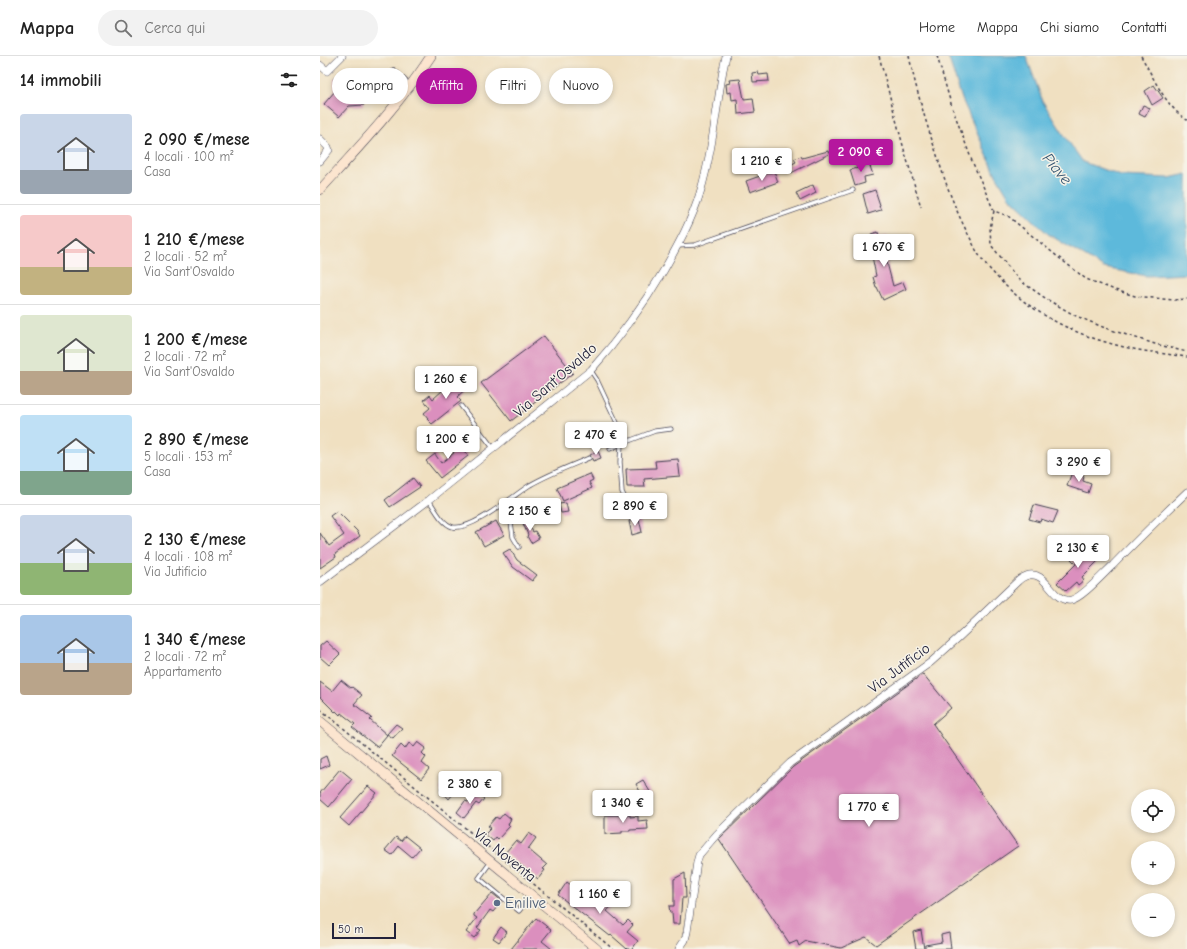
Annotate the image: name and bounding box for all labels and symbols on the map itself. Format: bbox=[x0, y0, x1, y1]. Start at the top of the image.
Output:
pin: 2 090 € bbox=[824, 139, 898, 173]
pin: 1 210 € bbox=[725, 148, 799, 182]
water label: Piave bbox=[1039, 150, 1075, 188]
pin: 1 670 € bbox=[847, 234, 921, 268]
street label: Via Sant'Osvaldo bbox=[510, 339, 600, 421]
pin: 1 260 € bbox=[409, 366, 483, 400]
pin: 2 470 € bbox=[559, 422, 633, 456]
pin: 1 200 € bbox=[411, 426, 485, 460]
pin: 3 290 € bbox=[1042, 449, 1116, 483]
pin: 2 890 € bbox=[598, 493, 672, 527]
pin: 2 150 € bbox=[493, 498, 567, 532]
pin: 2 130 € bbox=[1041, 535, 1115, 569]
street label: Via Jutificio bbox=[865, 639, 933, 697]
pin: 2 380 € bbox=[433, 771, 507, 805]
pin: 1 340 € bbox=[586, 790, 660, 824]
pin: 1 770 € bbox=[832, 794, 906, 828]
street label: Via Noventa bbox=[470, 824, 540, 886]
pin: 1 160 € bbox=[563, 881, 637, 915]
place label: Enilive bbox=[505, 894, 546, 912]
marker: Enilive bbox=[492, 898, 502, 908]
scale bar bbox=[332, 921, 396, 940]

